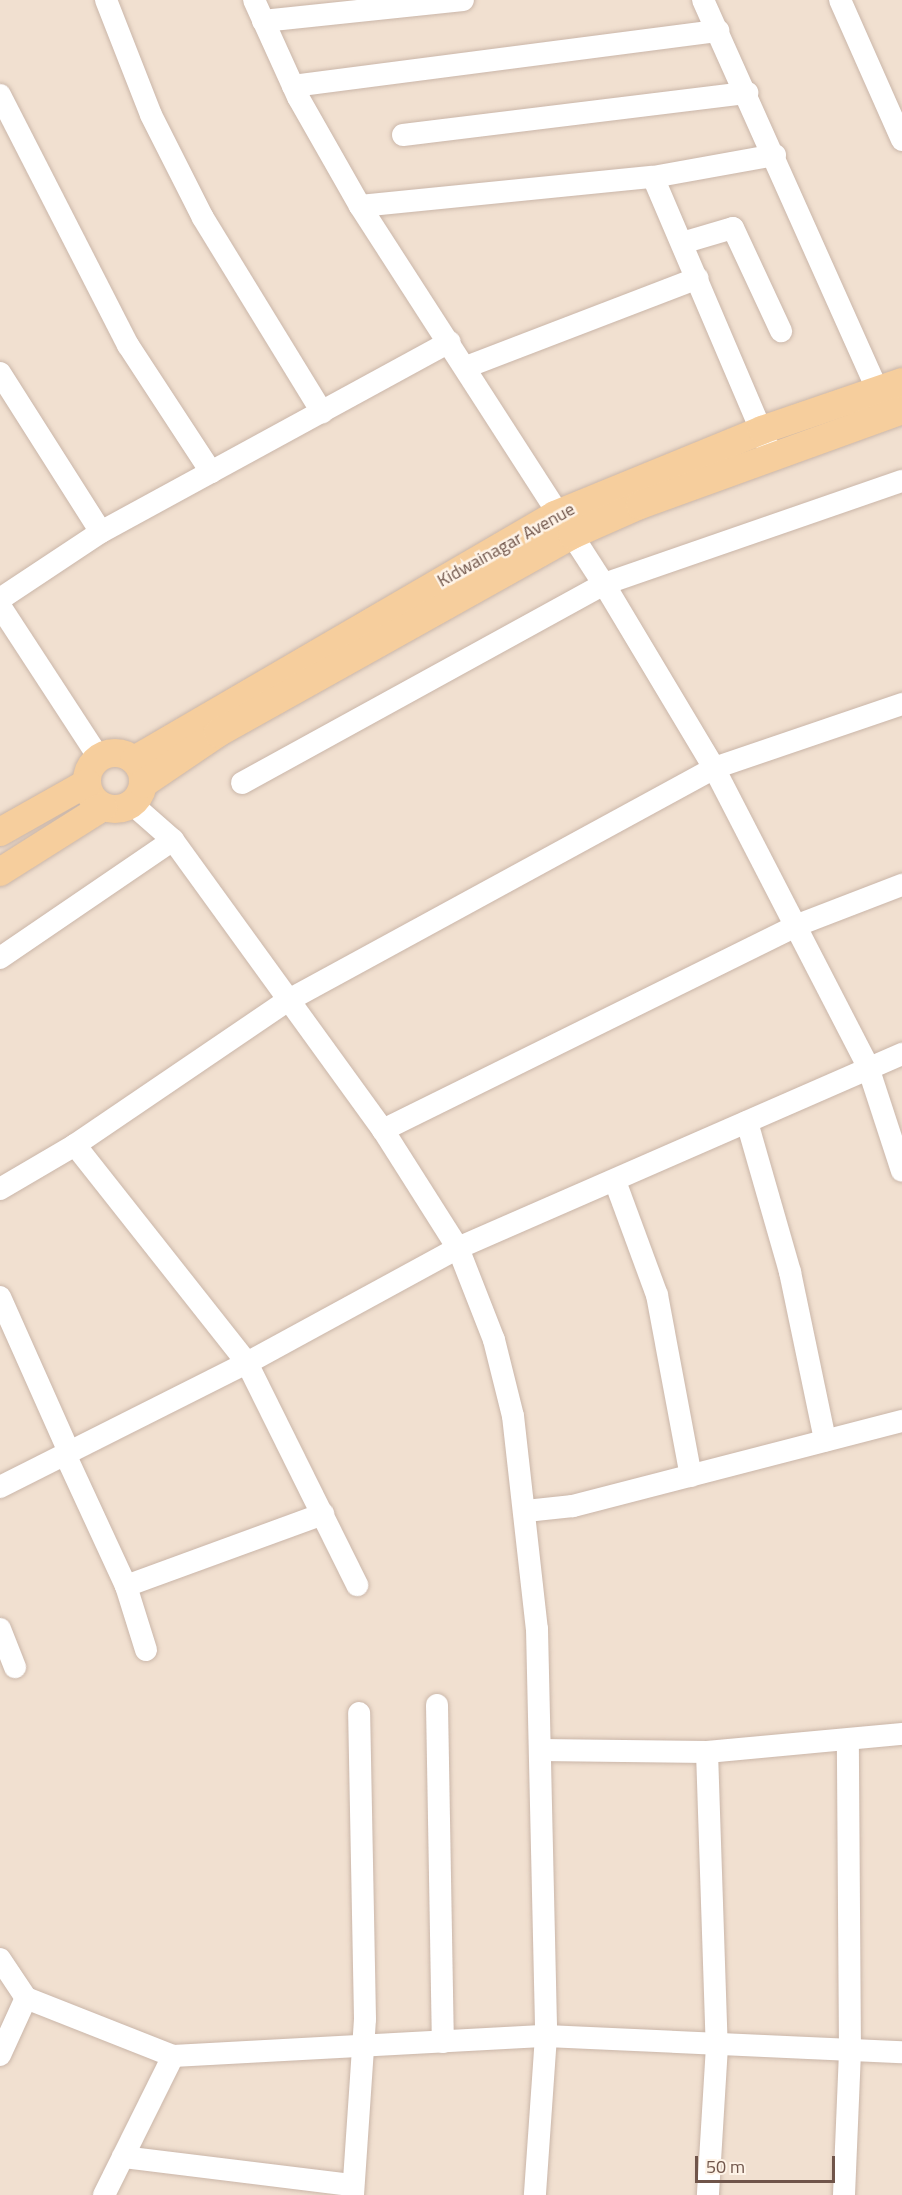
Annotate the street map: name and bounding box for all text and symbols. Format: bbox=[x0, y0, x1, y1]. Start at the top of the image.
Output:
street label: Kidwainagar Avenue bbox=[434, 498, 578, 592]
scale bar bbox=[698, 2144, 838, 2182]
text: 50 m bbox=[706, 2153, 745, 2180]

